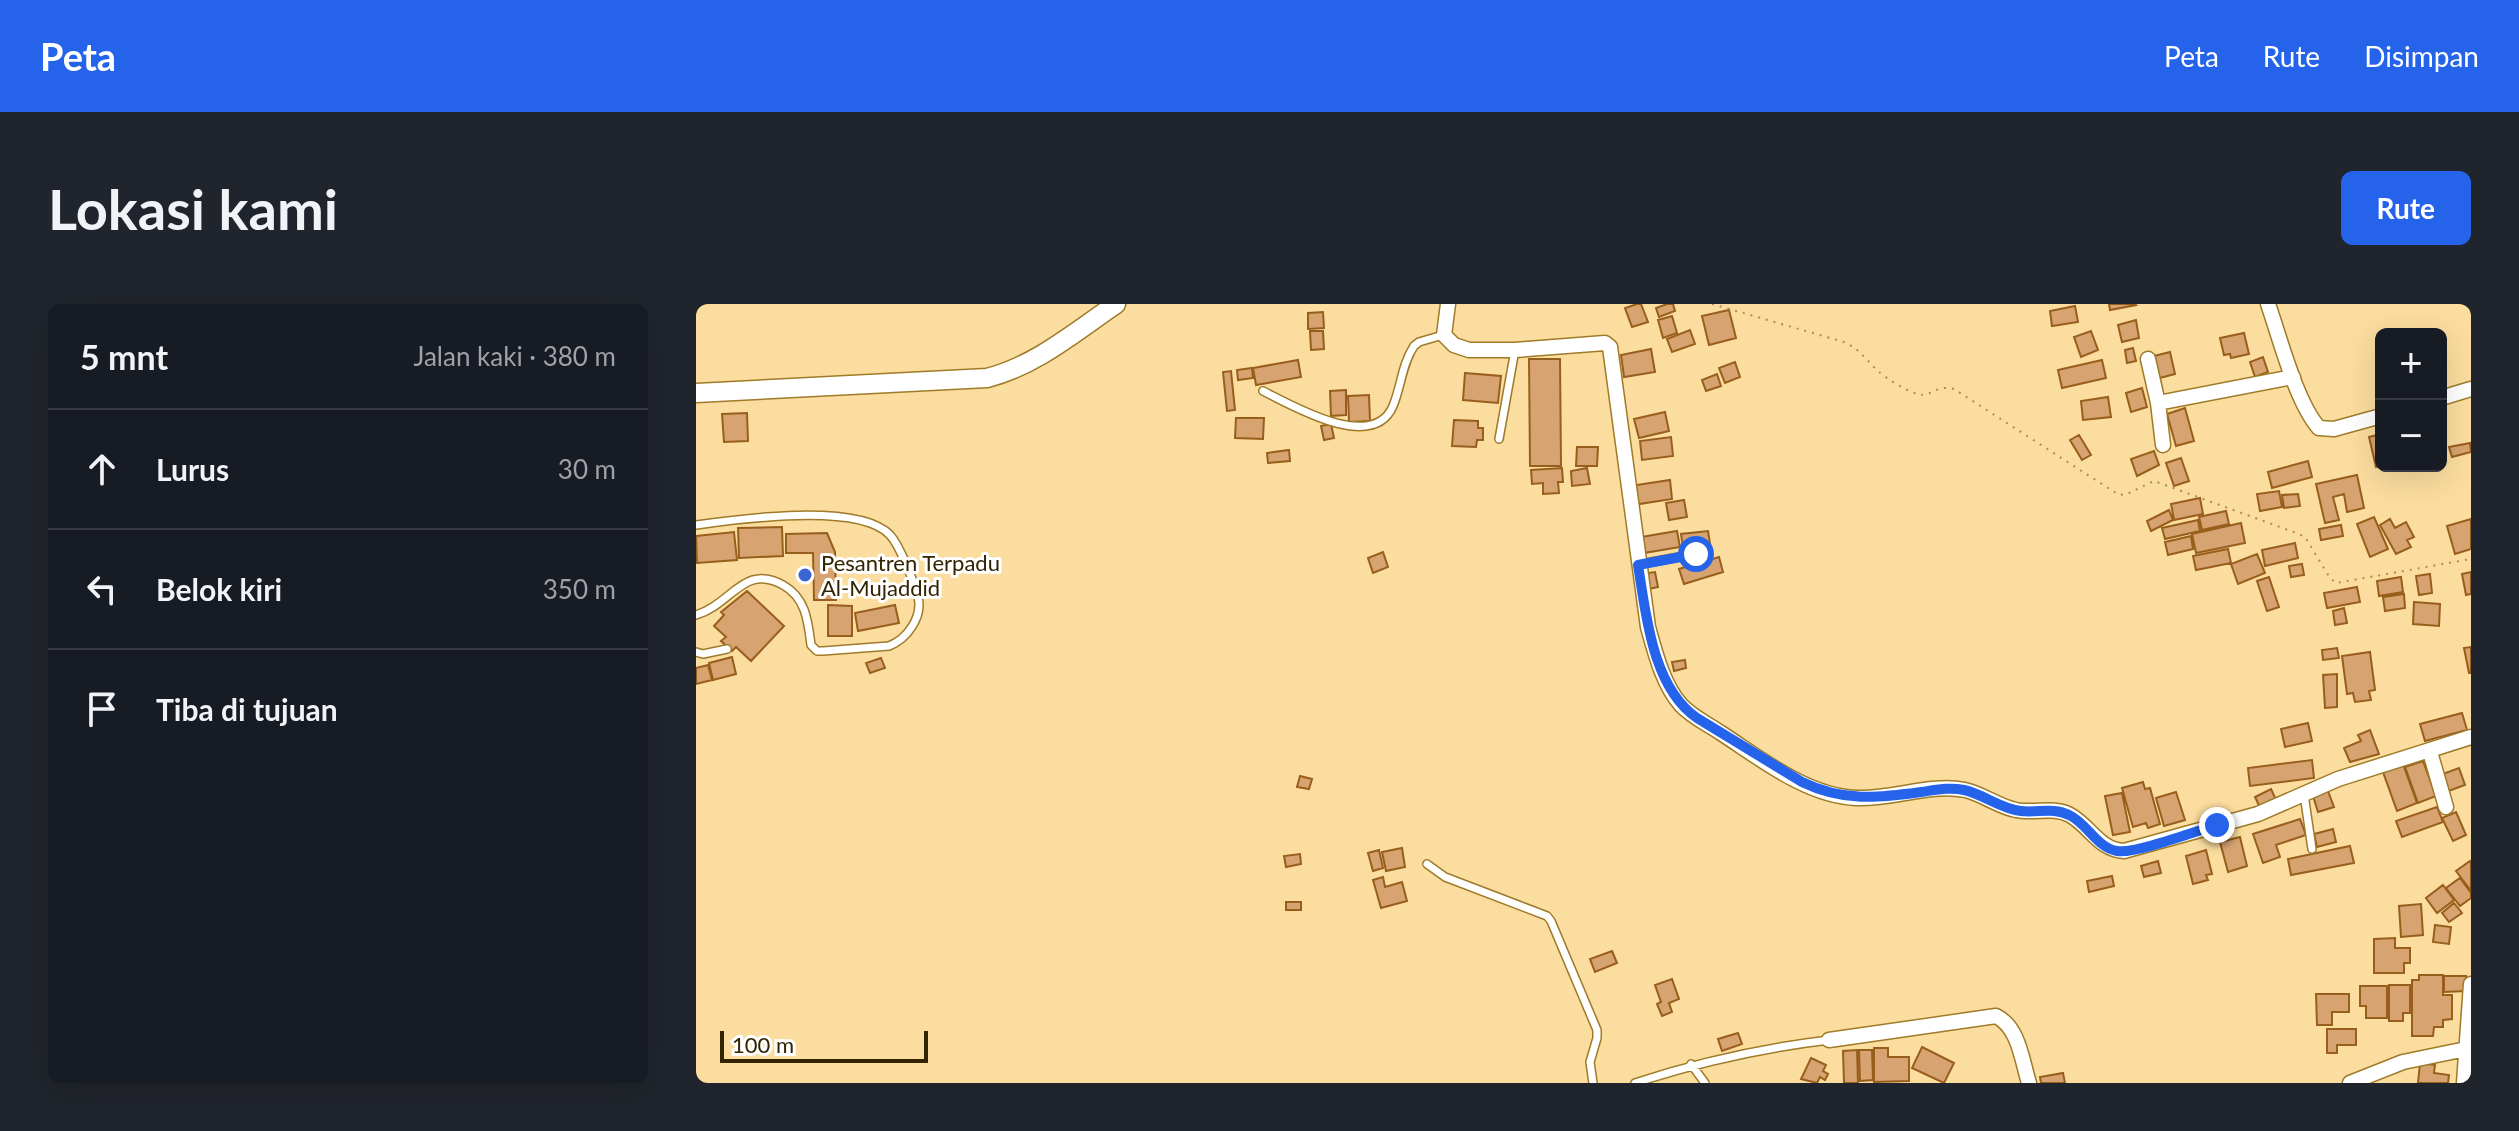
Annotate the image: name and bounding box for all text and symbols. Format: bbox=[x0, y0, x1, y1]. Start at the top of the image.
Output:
text: Peta bbox=[40, 33, 116, 79]
text: Peta bbox=[2164, 39, 2219, 73]
text: Rute bbox=[2263, 39, 2320, 73]
text: Disimpan bbox=[2364, 39, 2479, 73]
button: Rute bbox=[2341, 171, 2471, 245]
text: Lokasi kami bbox=[48, 175, 338, 242]
map controls bbox=[2375, 328, 2447, 472]
button: + bbox=[2375, 328, 2447, 400]
text: 5 mnt bbox=[80, 336, 168, 377]
text: Jalan kaki · 380 m bbox=[413, 340, 616, 372]
button: − bbox=[2375, 400, 2447, 472]
icon: ahead bbox=[80, 447, 124, 491]
text: Lurus bbox=[156, 451, 229, 487]
text: 30 m bbox=[558, 453, 616, 485]
route start bbox=[1678, 536, 1714, 572]
place label: Pesantren Terpadu Al-Mujaddid bbox=[821, 549, 1000, 601]
marker: Pesantren Terpadu Al-Mujaddid bbox=[796, 566, 814, 584]
icon: left bbox=[80, 567, 124, 611]
text: Belok kiri bbox=[156, 571, 282, 607]
text: 350 m bbox=[543, 573, 616, 605]
icon: arrive bbox=[80, 687, 124, 731]
text: Tiba di tujuan bbox=[156, 691, 338, 727]
route end bbox=[2199, 807, 2235, 843]
scale bar bbox=[720, 1027, 928, 1063]
text: 100 m bbox=[732, 1031, 794, 1058]

